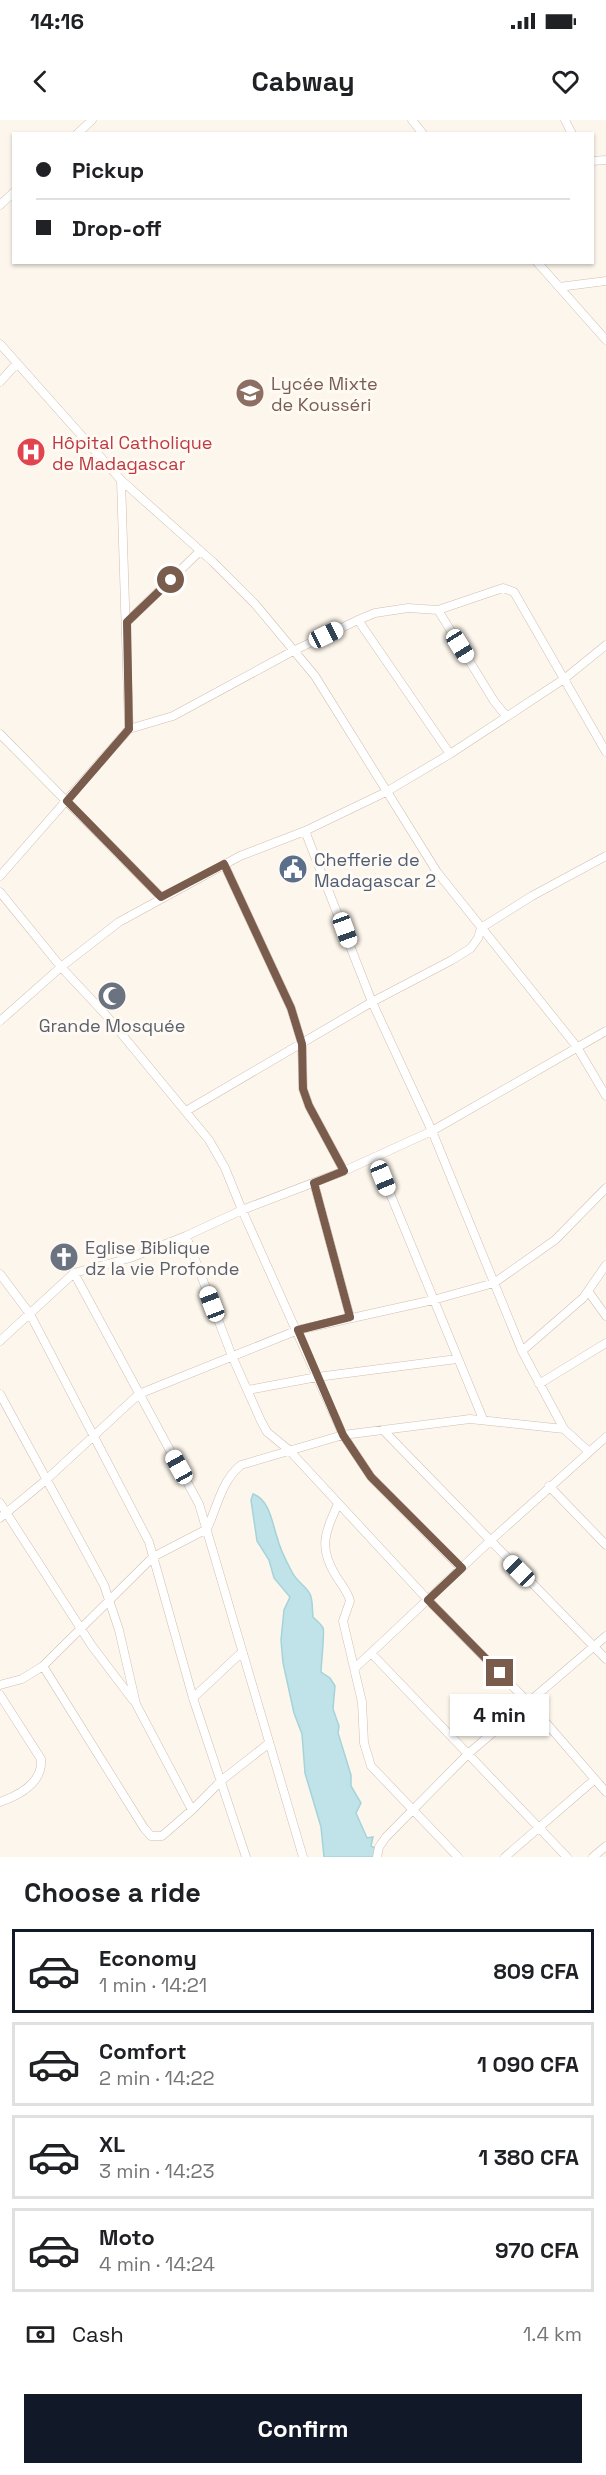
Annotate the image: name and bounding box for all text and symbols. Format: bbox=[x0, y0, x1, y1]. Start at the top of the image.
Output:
text: 14:16 bbox=[30, 7, 84, 35]
text: Cabway bbox=[251, 64, 355, 99]
icon: back bbox=[24, 65, 57, 98]
icon: heart bbox=[549, 65, 582, 98]
text: Pickup bbox=[72, 156, 144, 184]
text: Drop-off bbox=[72, 214, 162, 242]
place label: Lycée Mixte de Kousséri bbox=[271, 372, 378, 416]
school or university icon: Lycée Mixte de Kousséri bbox=[234, 377, 266, 409]
place label: Hôpital Catholique de Madagascar bbox=[52, 431, 212, 475]
hospital icon: Hôpital Catholique de Madagascar bbox=[15, 436, 47, 468]
route start bbox=[157, 566, 184, 593]
car bbox=[306, 619, 346, 651]
car bbox=[443, 626, 477, 666]
place label: Chefferie de Madagascar 2 bbox=[314, 848, 436, 892]
public building icon: Chefferie de Madagascar 2 bbox=[277, 853, 309, 885]
car bbox=[330, 910, 360, 950]
mosque icon: Grande Mosquée bbox=[96, 980, 128, 1012]
place label: Grande Mosquée bbox=[39, 1014, 185, 1037]
car bbox=[368, 1158, 398, 1198]
place label: Eglise Biblique dz la vie Profonde bbox=[85, 1236, 239, 1280]
church icon: Eglise Biblique dz la vie Profonde bbox=[48, 1241, 80, 1273]
car bbox=[197, 1284, 227, 1324]
car bbox=[162, 1447, 196, 1487]
car bbox=[500, 1552, 538, 1590]
route end bbox=[486, 1659, 513, 1686]
callout: 4 min bbox=[450, 1694, 550, 1736]
text: 4 min bbox=[473, 1702, 526, 1728]
text: Choose a ride bbox=[24, 1875, 201, 1910]
icon: car bbox=[27, 1944, 81, 1998]
text: Economy bbox=[99, 1944, 197, 1972]
text: 809 CFA bbox=[493, 1957, 579, 1985]
text: 1 min · 14:21 bbox=[99, 1972, 207, 1998]
icon: car bbox=[27, 2037, 81, 2091]
text: Comfort bbox=[99, 2037, 187, 2065]
text: 1 090 CFA bbox=[477, 2050, 579, 2078]
text: 2 min · 14:22 bbox=[99, 2065, 215, 2091]
icon: car bbox=[27, 2130, 81, 2184]
text: XL bbox=[99, 2130, 125, 2158]
text: 1 380 CFA bbox=[478, 2143, 579, 2171]
text: 3 min · 14:23 bbox=[99, 2158, 215, 2184]
icon: car bbox=[27, 2223, 81, 2277]
text: Moto bbox=[99, 2223, 155, 2251]
text: 970 CFA bbox=[495, 2236, 579, 2264]
text: 4 min · 14:24 bbox=[99, 2251, 215, 2277]
icon: cash bbox=[24, 2318, 57, 2351]
text: Cash bbox=[72, 2320, 124, 2348]
text: 1.4 km bbox=[523, 2321, 582, 2347]
button: Confirm bbox=[24, 2394, 582, 2463]

